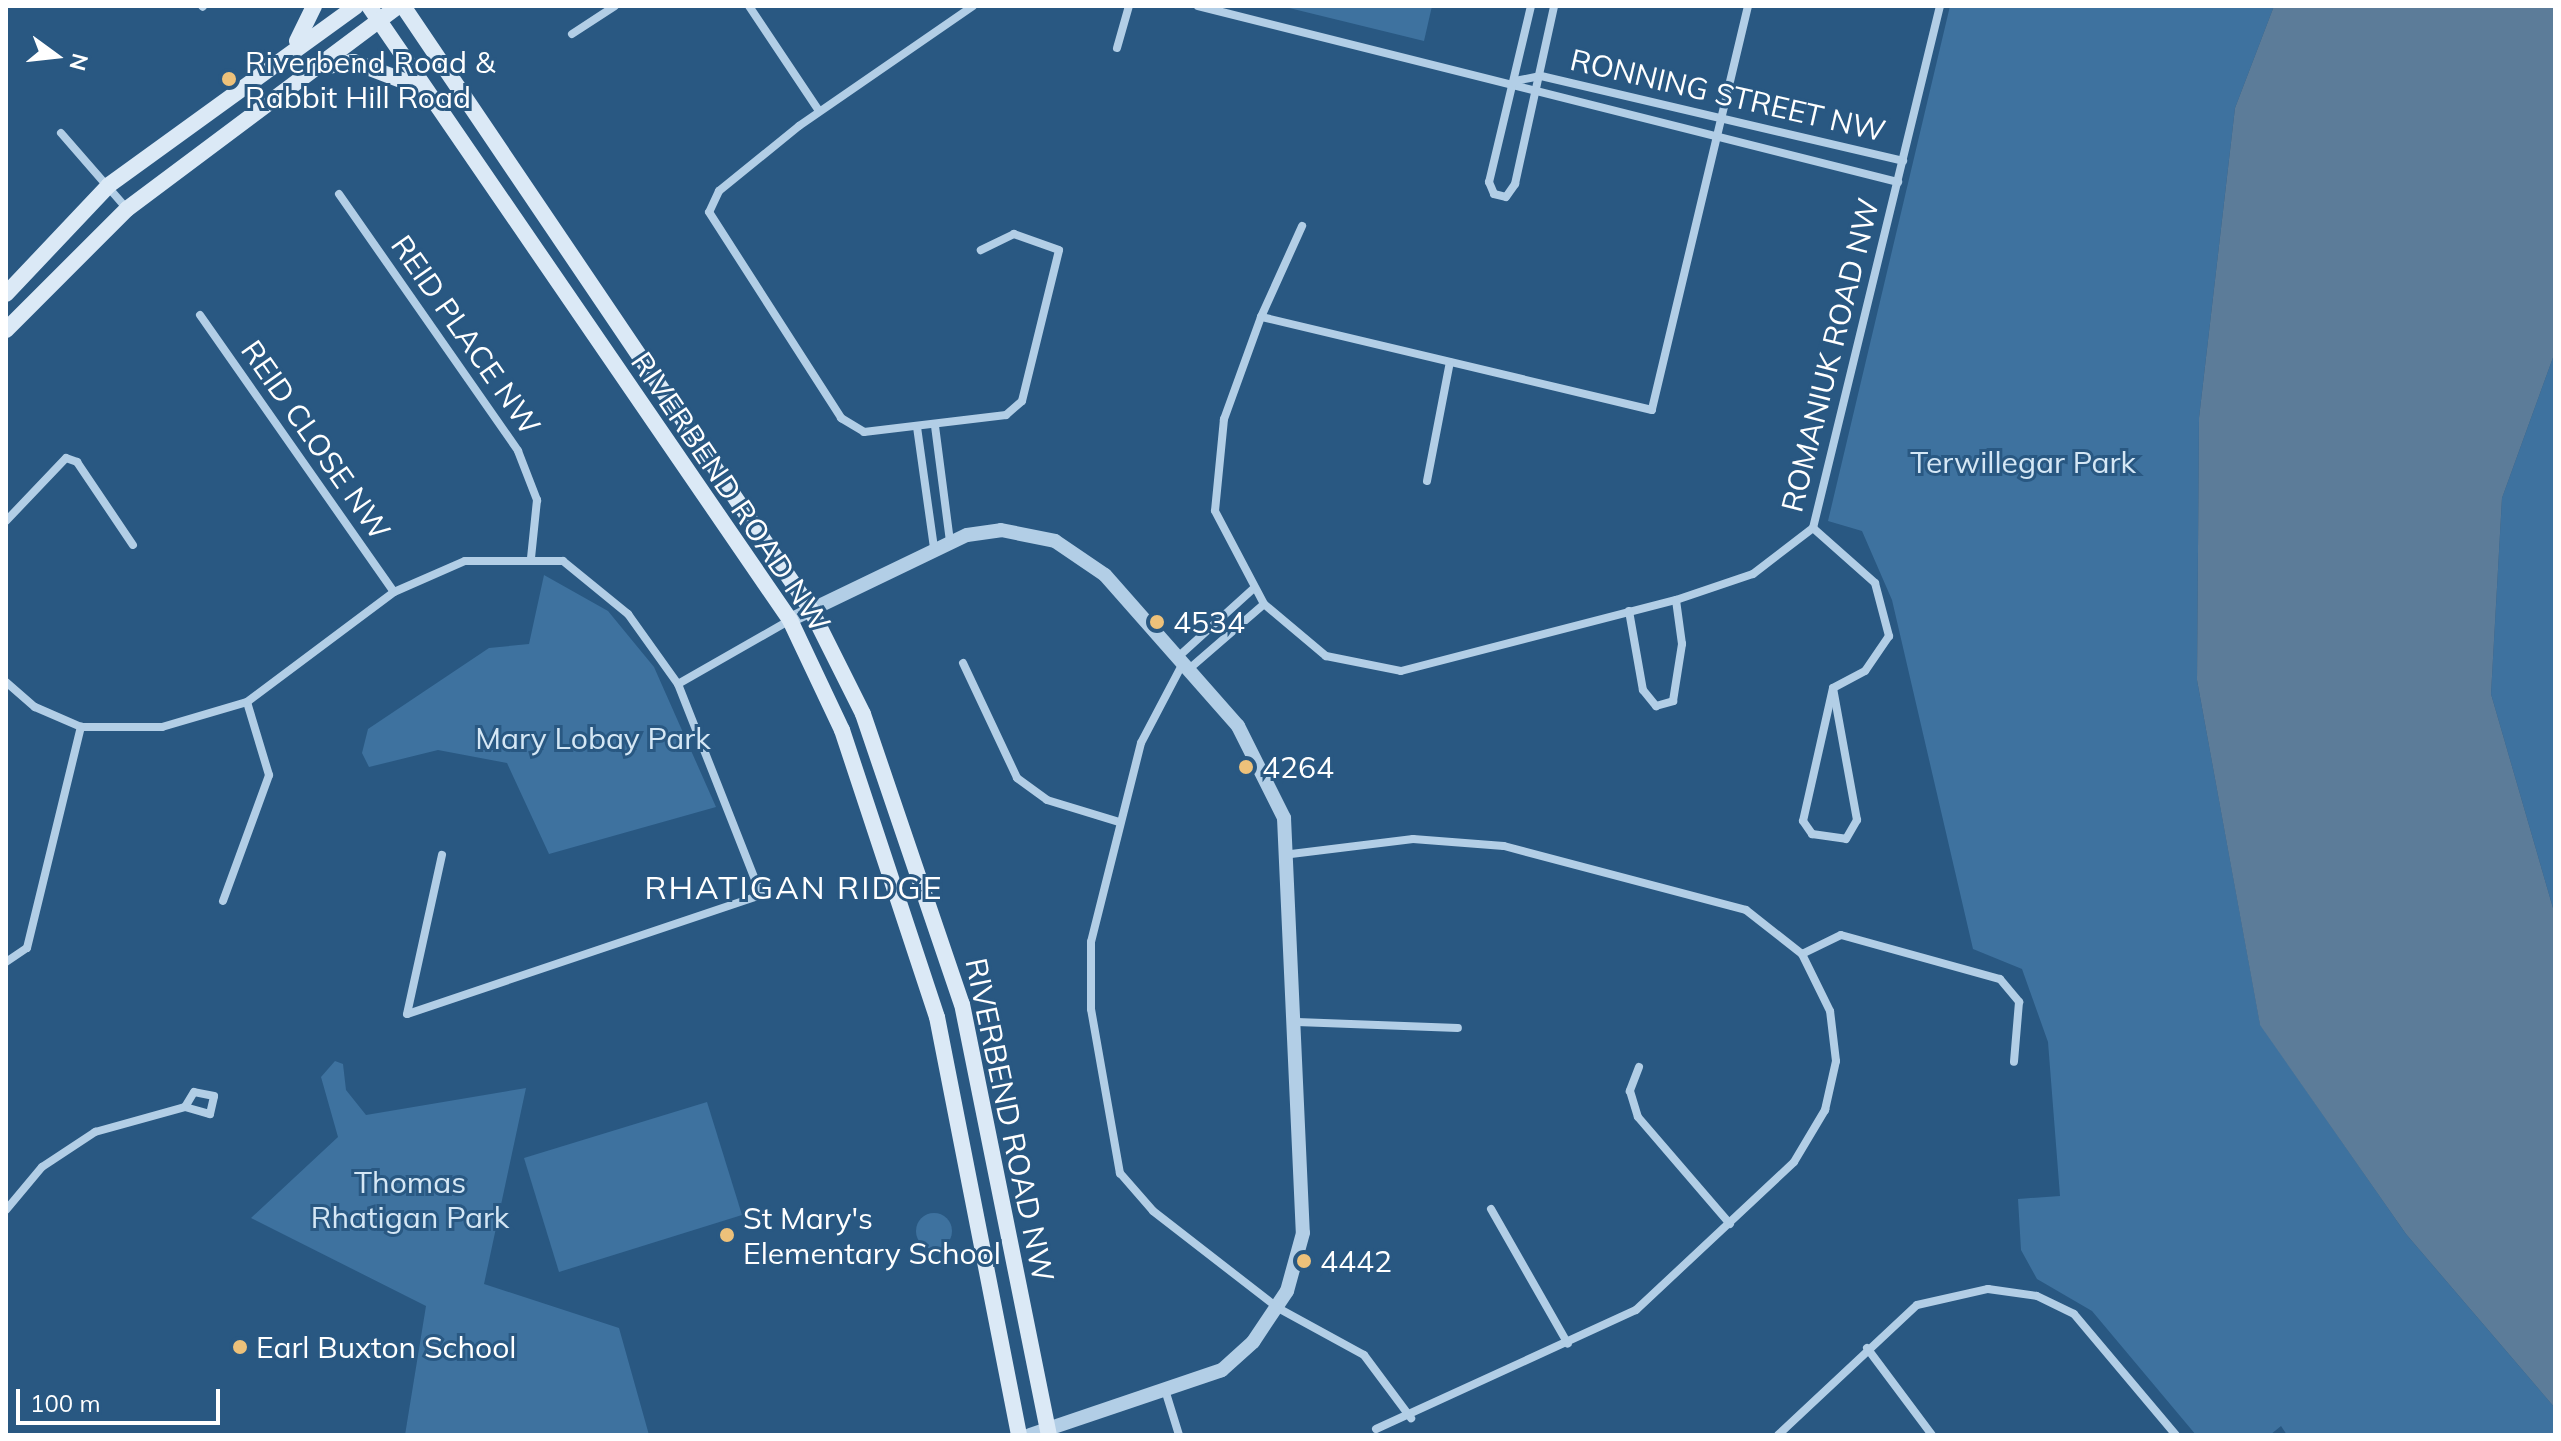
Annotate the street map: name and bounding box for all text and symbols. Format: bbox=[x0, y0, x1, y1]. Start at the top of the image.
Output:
north arrow bbox=[16, 16, 96, 96]
street label: RONNING STREET NW bbox=[1567, 41, 1889, 149]
place label: Riverbend Road & Rabbit Hill Road bbox=[245, 44, 495, 114]
text: N bbox=[64, 51, 95, 74]
marker: Riverbend Road & Rabbit Hill Road bbox=[220, 70, 238, 88]
street label: ROMANIUK ROAD NW bbox=[1774, 194, 1886, 516]
street label: REID PLACE NW bbox=[384, 228, 548, 442]
street label: REID CLOSE NW bbox=[234, 333, 398, 547]
street label: RIVERBEND ROAD NW bbox=[624, 345, 838, 639]
park label: Terwillegar Park bbox=[1910, 444, 2136, 480]
place label: 4534 bbox=[1173, 604, 1245, 640]
marker: 4534 bbox=[1148, 613, 1166, 631]
park label: Mary Lobay Park bbox=[475, 720, 711, 756]
place label: 4264 bbox=[1262, 749, 1334, 785]
marker: 4264 bbox=[1237, 758, 1255, 776]
district label: RHATIGAN RIDGE bbox=[644, 868, 944, 906]
street label: RIVERBEND ROAD NW bbox=[958, 955, 1062, 1285]
park label: Thomas Rhatigan Park bbox=[311, 1164, 509, 1234]
place label: St Mary's Elementary School bbox=[743, 1200, 1001, 1270]
marker: St Mary's Elementary School bbox=[718, 1226, 736, 1244]
place label: 4442 bbox=[1320, 1243, 1392, 1279]
marker: 4442 bbox=[1295, 1252, 1313, 1270]
place label: Earl Buxton School bbox=[256, 1329, 516, 1365]
marker: Earl Buxton School bbox=[231, 1338, 249, 1356]
scale bar bbox=[20, 1373, 224, 1423]
text: 100 m bbox=[30, 1388, 101, 1418]

